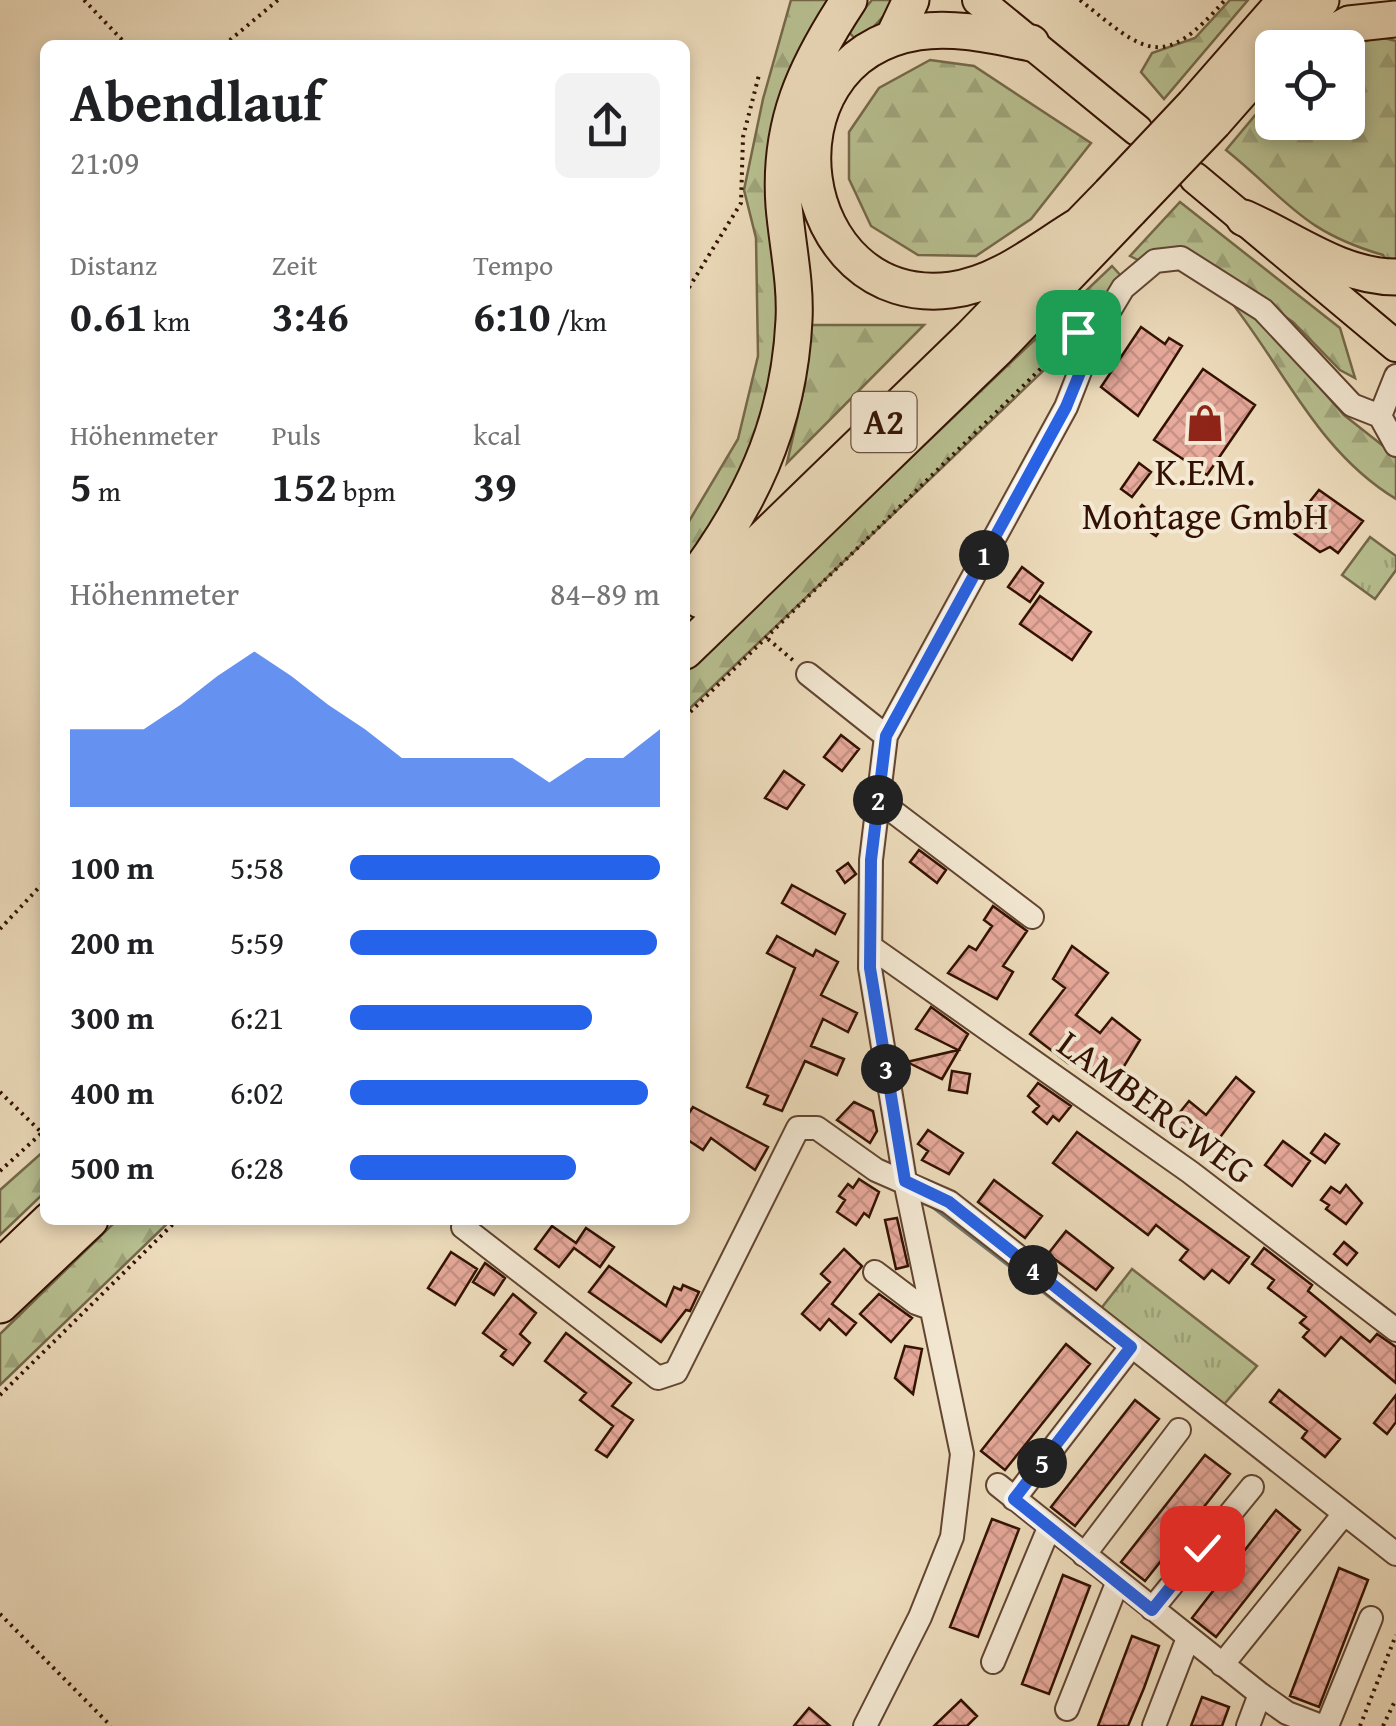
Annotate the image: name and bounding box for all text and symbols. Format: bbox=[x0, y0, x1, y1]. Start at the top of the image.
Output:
map controls bbox=[1255, 30, 1365, 140]
button: locate bbox=[1255, 30, 1365, 140]
text: Abendlauf bbox=[70, 61, 322, 141]
button: share bbox=[555, 73, 660, 178]
text: 21:09 bbox=[70, 139, 139, 186]
text: Distanz bbox=[70, 244, 157, 285]
text: Zeit bbox=[272, 244, 317, 285]
text: Tempo bbox=[473, 244, 553, 285]
text: 0.61 bbox=[70, 285, 147, 346]
text: 3:46 bbox=[272, 285, 349, 346]
text: 6:10 bbox=[473, 285, 550, 346]
pin bbox=[1036, 290, 1121, 375]
text: km bbox=[147, 300, 190, 341]
text: /km bbox=[550, 300, 607, 341]
icon: arrive bbox=[1051, 305, 1106, 360]
road number: A2 bbox=[852, 392, 916, 452]
shop icon: K.E.M. Montage GmbH bbox=[1184, 402, 1226, 444]
text: Höhenmeter bbox=[70, 414, 218, 455]
text: Puls bbox=[272, 414, 321, 455]
text: kcal bbox=[473, 414, 521, 455]
place label: K.E.M. Montage GmbH bbox=[1082, 443, 1328, 543]
text: 5 bbox=[70, 455, 92, 516]
text: 152 bbox=[272, 455, 337, 516]
text: 39 bbox=[473, 455, 517, 516]
text: m bbox=[92, 470, 121, 511]
text: bpm bbox=[337, 470, 396, 511]
pin: 1 bbox=[959, 530, 1009, 580]
text: 1 bbox=[977, 534, 991, 575]
text: Höhenmeter bbox=[70, 570, 239, 617]
text: 84–89 m bbox=[550, 570, 660, 617]
pin: 2 bbox=[853, 775, 903, 825]
text: 2 bbox=[871, 779, 885, 820]
text: 100 m bbox=[70, 844, 154, 891]
text: 5:58 bbox=[230, 844, 284, 891]
text: 200 m bbox=[70, 919, 154, 966]
text: 5:59 bbox=[230, 919, 284, 966]
text: 300 m bbox=[70, 994, 154, 1041]
text: 6:21 bbox=[230, 994, 284, 1041]
street label: LAMBERGWEG bbox=[1046, 1015, 1267, 1197]
pin: 3 bbox=[861, 1044, 911, 1094]
text: 3 bbox=[879, 1048, 893, 1089]
text: 400 m bbox=[70, 1069, 154, 1116]
text: 6:02 bbox=[230, 1069, 284, 1116]
text: 500 m bbox=[70, 1144, 154, 1191]
text: 6:28 bbox=[230, 1144, 284, 1191]
pin: 4 bbox=[1008, 1245, 1058, 1295]
text: 4 bbox=[1026, 1249, 1040, 1290]
pin: 5 bbox=[1017, 1438, 1067, 1488]
text: 5 bbox=[1035, 1442, 1049, 1483]
pin bbox=[1160, 1506, 1245, 1591]
icon: check bbox=[1175, 1521, 1230, 1576]

